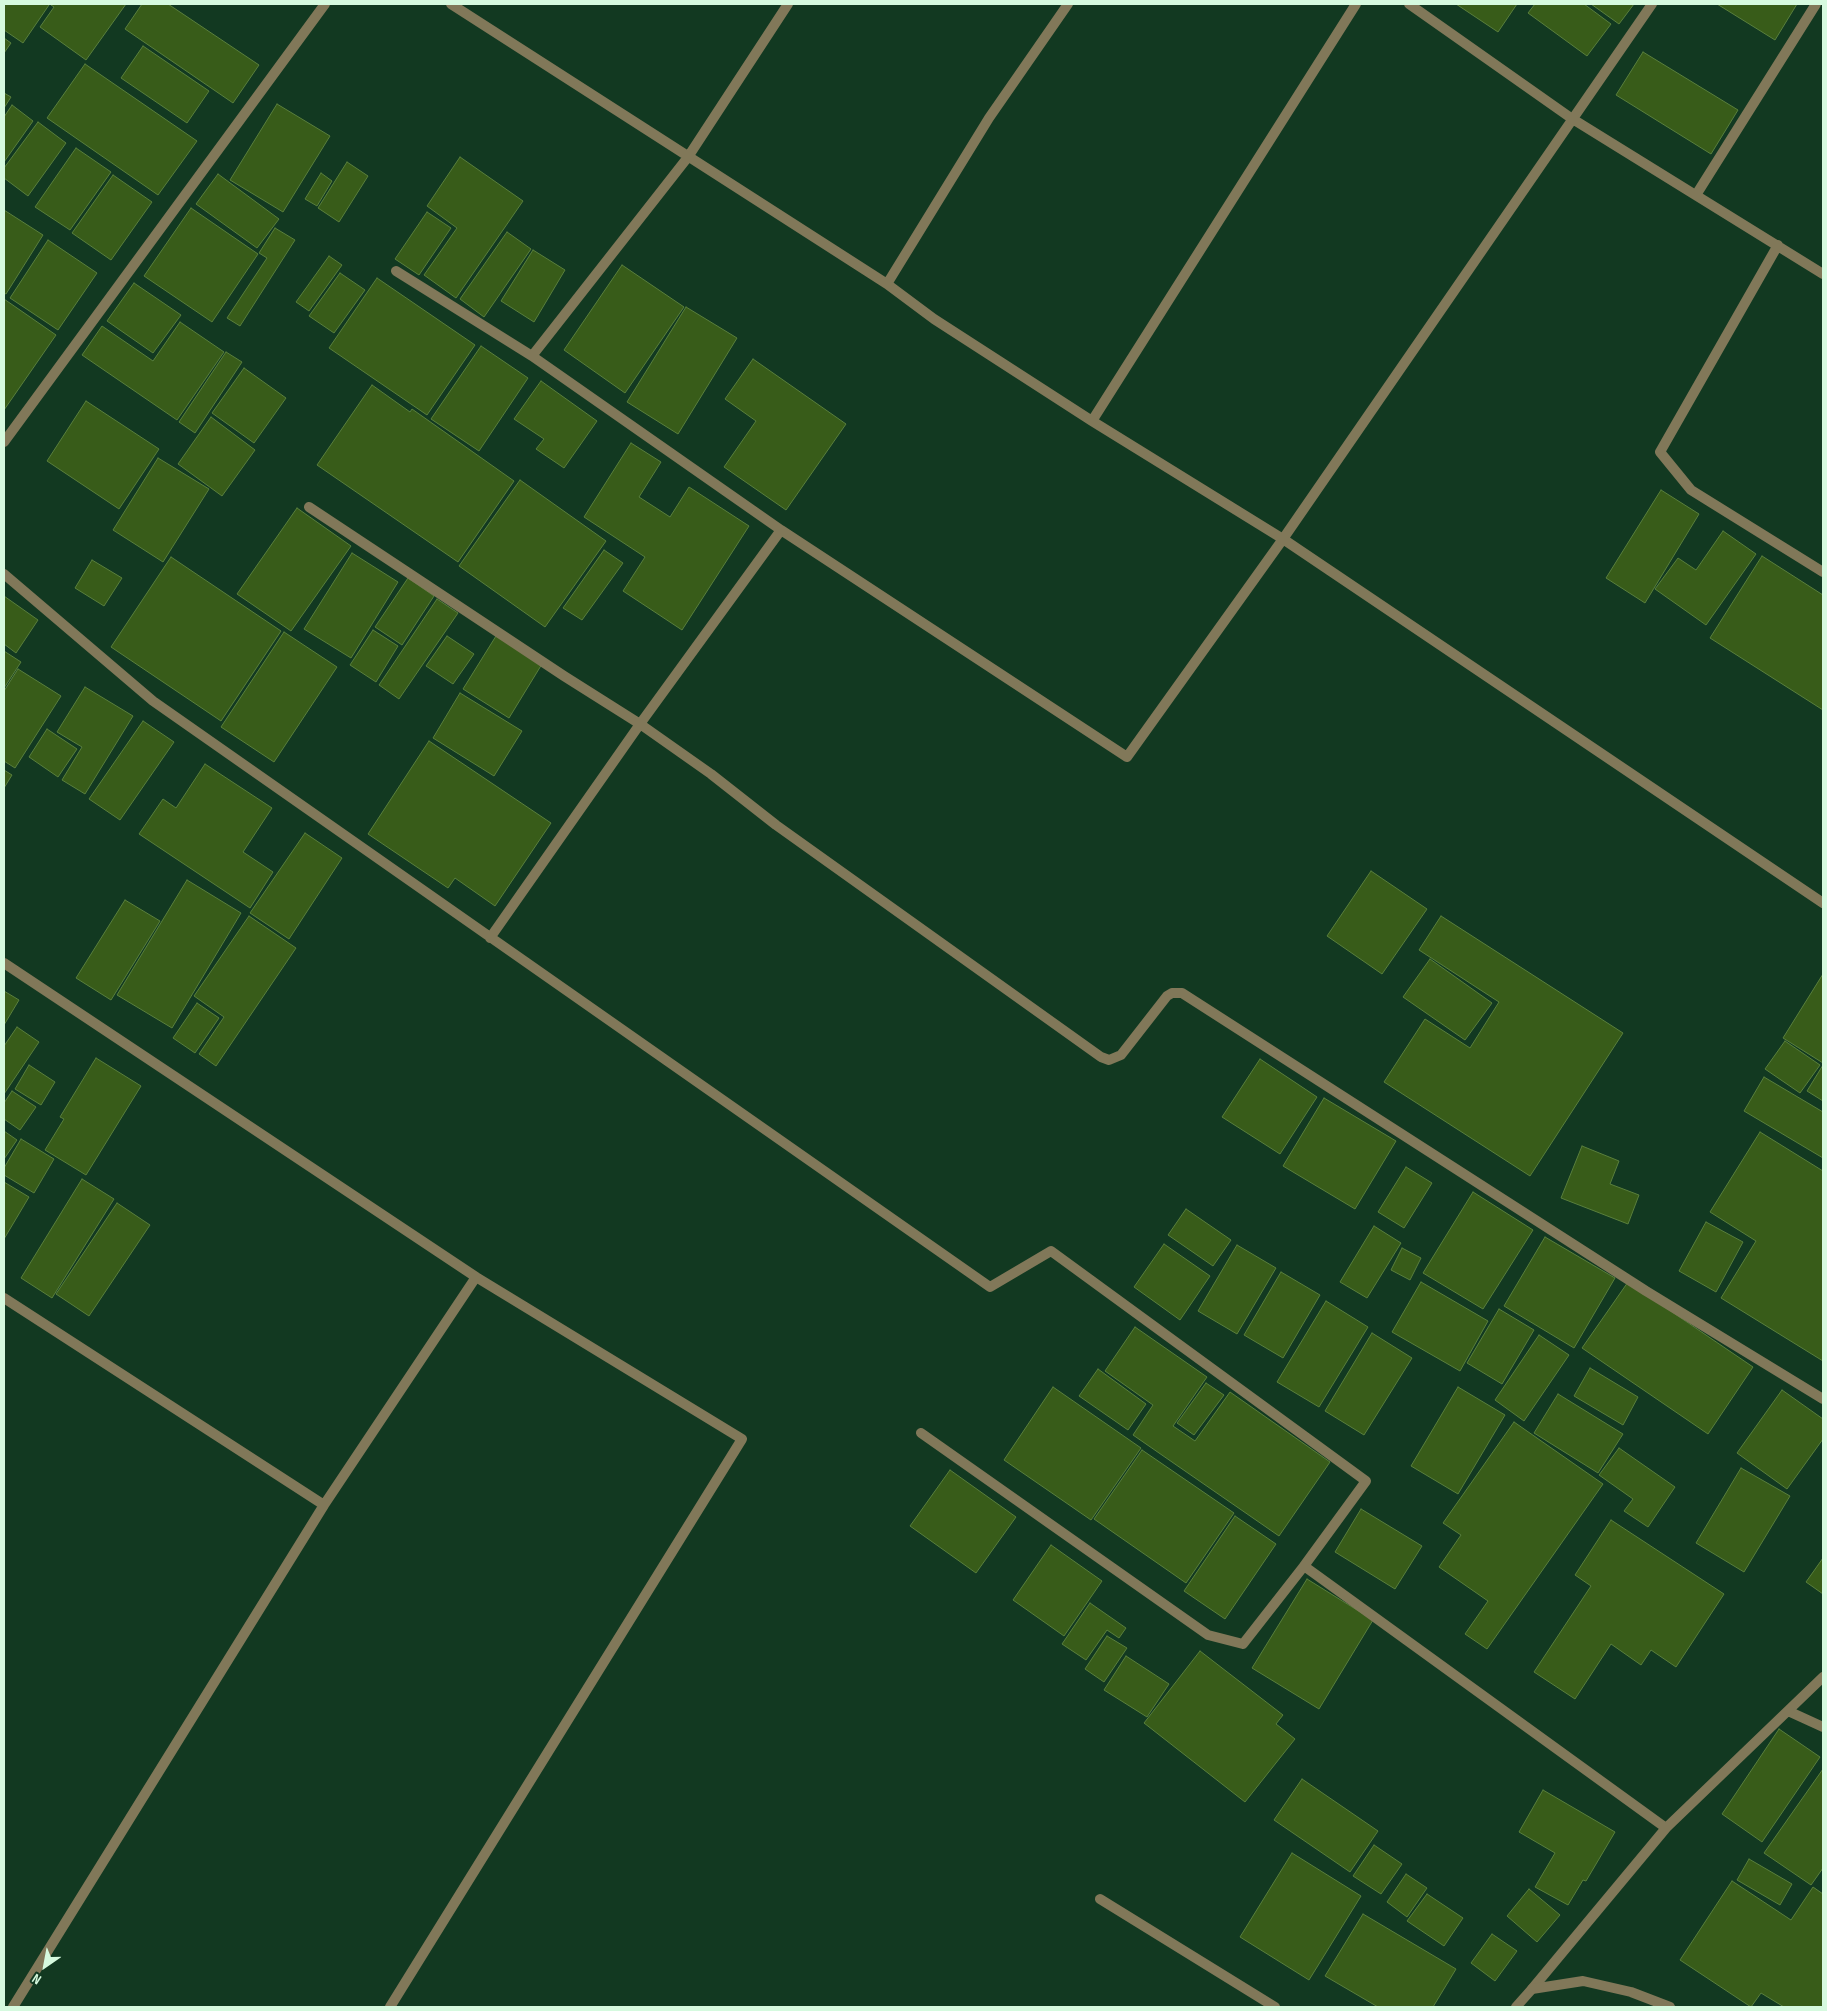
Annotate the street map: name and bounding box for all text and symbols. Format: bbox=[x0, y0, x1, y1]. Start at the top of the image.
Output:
north arrow bbox=[20, 1941, 70, 1991]
text: N bbox=[29, 1970, 44, 1988]

